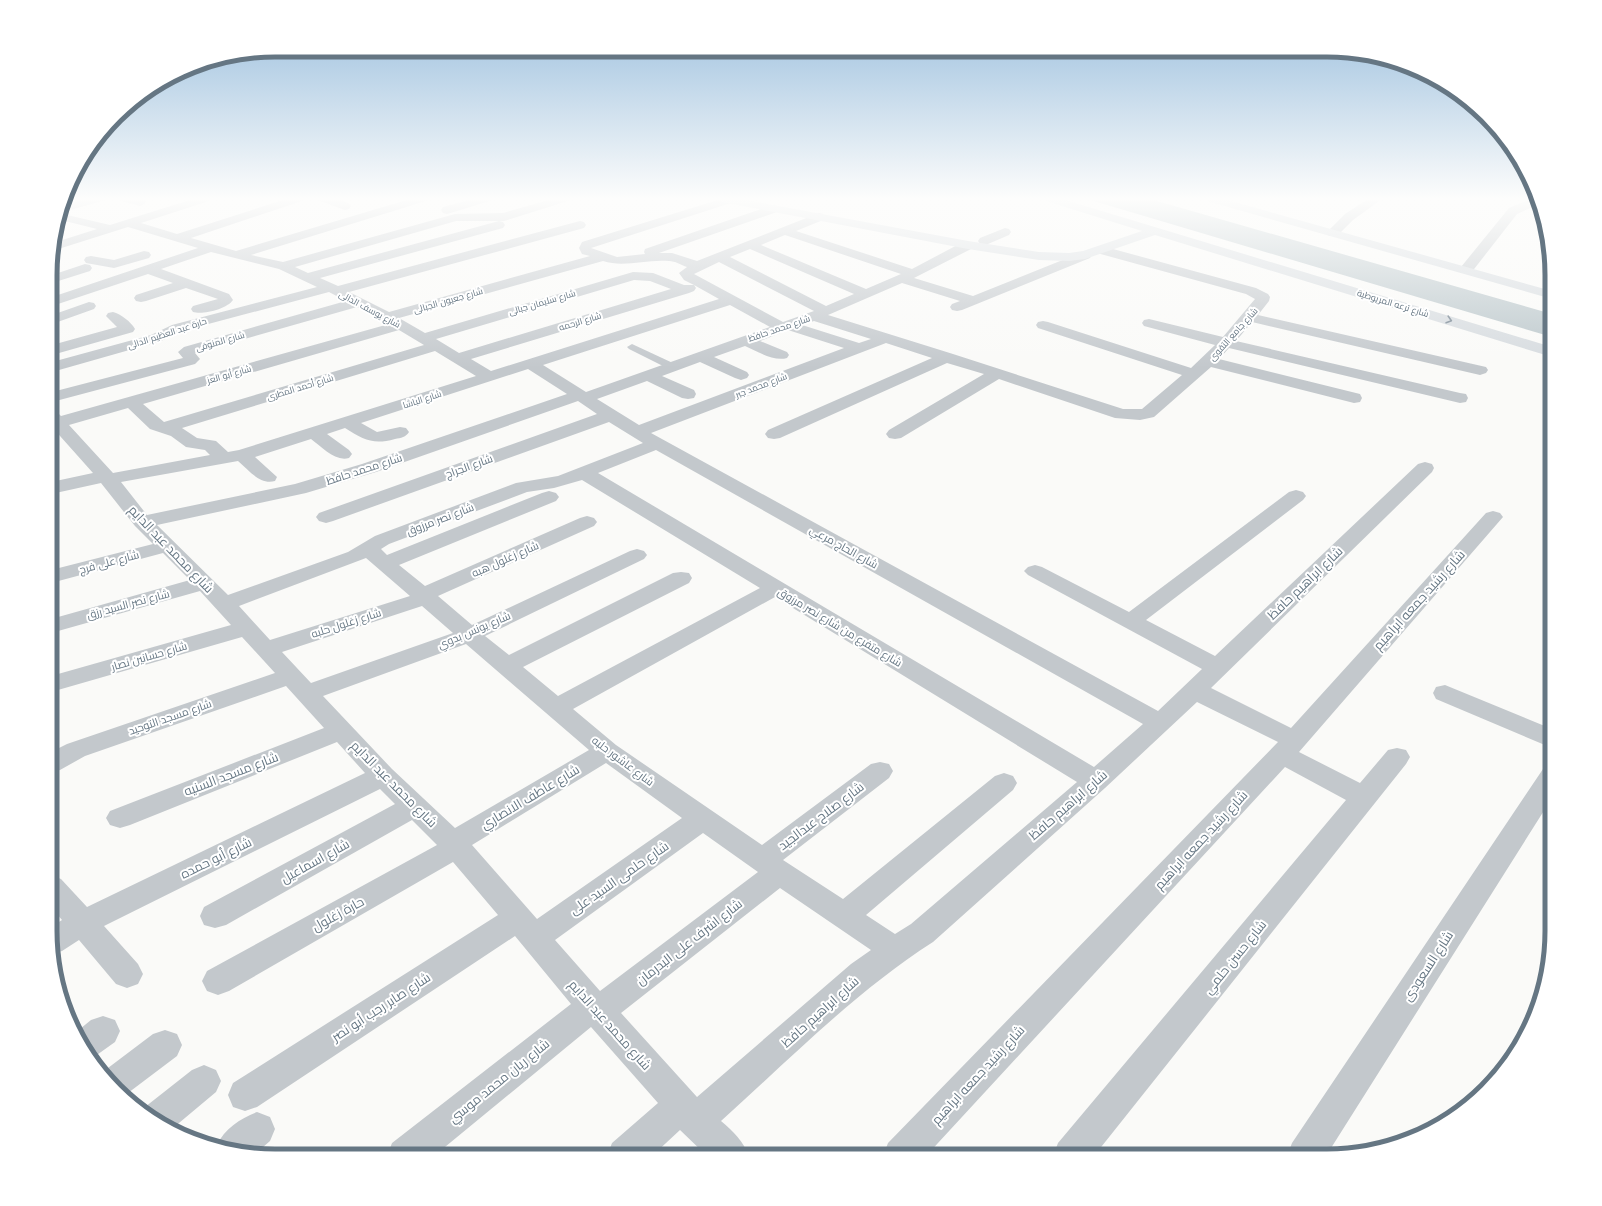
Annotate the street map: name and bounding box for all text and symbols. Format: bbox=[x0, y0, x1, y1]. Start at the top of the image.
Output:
street label: شارع جعيون الجبالى bbox=[412, 285, 484, 316]
street label: شارع سليمان جبالى bbox=[507, 287, 577, 318]
street label: شارع ترعه المريوطية bbox=[1356, 287, 1430, 320]
street label: شارع يوسف الدالى bbox=[337, 288, 403, 331]
street label: شارع جامع التقوى bbox=[1206, 305, 1261, 364]
street label: شارع الرحمه bbox=[557, 309, 603, 334]
street label: شارع محمد حافظ bbox=[747, 312, 812, 345]
street label: حارة عبد العظيم الدالى bbox=[126, 315, 208, 352]
one-way arrow bbox=[1445, 315, 1452, 324]
street label: شارع المنوفى bbox=[194, 329, 246, 354]
street label: شارع أبو العز bbox=[205, 362, 253, 387]
street label: شارع محمد جبر bbox=[733, 370, 789, 401]
street label: شارع أحمد المطرى bbox=[265, 372, 335, 403]
street label: شارع الباشا bbox=[401, 388, 443, 411]
street label: شارع محمد حافظ bbox=[324, 450, 404, 489]
street label: شارع الجراج bbox=[443, 451, 495, 482]
street label: شارع نصر مرزوق bbox=[404, 500, 476, 539]
street label: شارع محمد عبد الدايم bbox=[124, 502, 217, 597]
street label: شارع الحاج مرعي bbox=[806, 522, 881, 573]
street label: شارع زغلول هبه bbox=[469, 538, 541, 581]
street label: شارع ابراهيم حافظ bbox=[1264, 543, 1347, 624]
street label: شارع رشيد جمعه ابراهيم bbox=[1369, 546, 1469, 654]
street label: شارع على فرج bbox=[77, 547, 141, 578]
street label: شارع متفرع من شارع نصر مرزوق bbox=[775, 584, 905, 671]
street label: شارع نصر السيد رزق bbox=[85, 586, 171, 623]
street label: شارع زغلول حلبه bbox=[309, 605, 383, 642]
street label: شارع يونس بدوي bbox=[435, 608, 513, 653]
street label: شارع حسانين نصار bbox=[108, 638, 189, 675]
street label: شارع مسجد التوحيد bbox=[127, 696, 214, 739]
street label: شارع عاشور حلبه bbox=[588, 733, 657, 790]
street label: شارع محمد عبد الدايم bbox=[346, 737, 441, 832]
street label: شارع مسجد السنيه bbox=[181, 748, 281, 800]
street label: شارع عاطف الانصاري bbox=[477, 761, 584, 835]
street label: شارع ابراهيم حافظ bbox=[1025, 766, 1111, 844]
street label: شارع صلاح عبدالجيد bbox=[775, 778, 867, 854]
street label: شارع رشيد جمعه ابراهيم bbox=[1151, 787, 1252, 894]
street label: شارع أبو حمده bbox=[178, 833, 254, 883]
street label: شارع اسماعيل bbox=[278, 835, 352, 887]
street label: شارع حلمى السيد على bbox=[566, 837, 672, 919]
street label: حارة زغلول bbox=[309, 893, 367, 935]
street label: شارع اشرف على البدرمان bbox=[632, 895, 746, 989]
street label: شارع حسن حلمي bbox=[1200, 916, 1272, 999]
street label: شارع السعودى bbox=[1399, 928, 1457, 1004]
street label: شارع صابر رجب أبو نصر bbox=[327, 969, 434, 1046]
street label: شارع ابراهيم حافظ bbox=[778, 973, 863, 1052]
street label: شارع محمد عبد الدايم bbox=[564, 976, 655, 1074]
street label: شارع رشيد جمعه ابراهيم bbox=[928, 1022, 1029, 1129]
street label: شارع ريان محمد موسي bbox=[445, 1035, 554, 1128]

